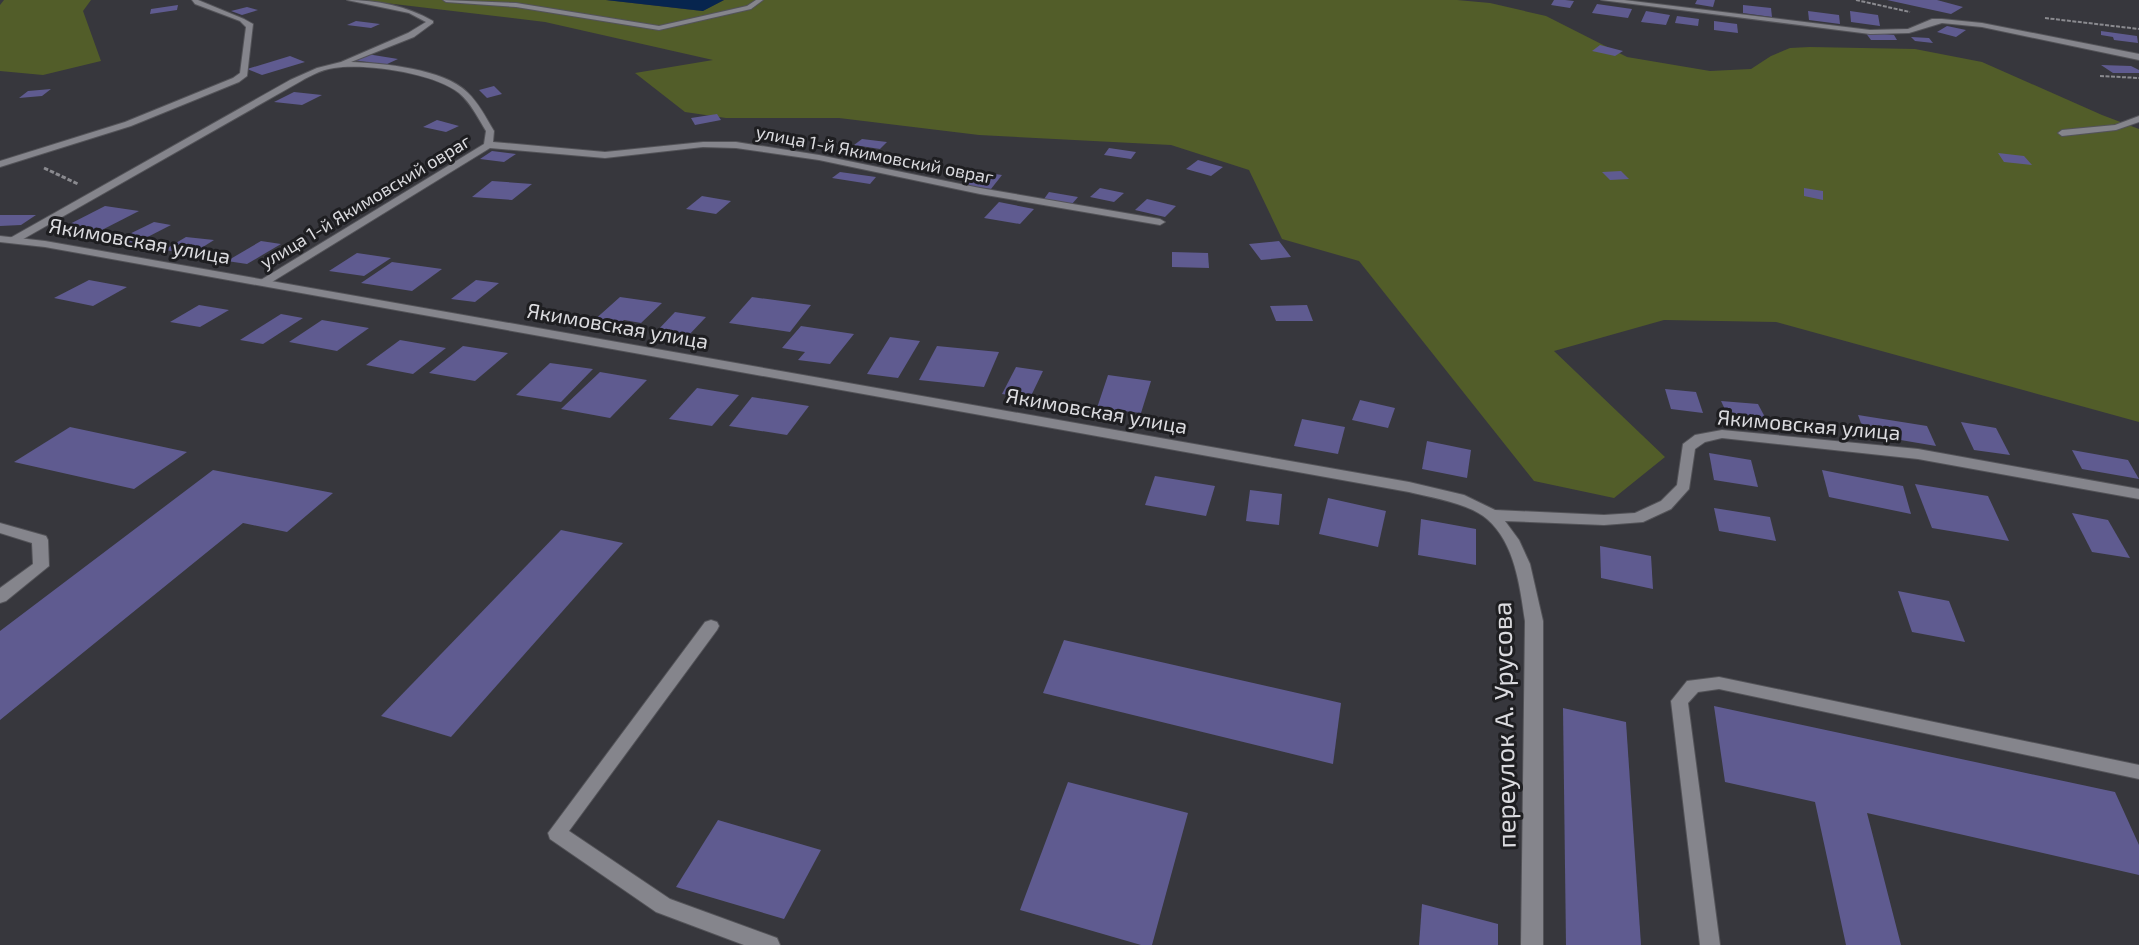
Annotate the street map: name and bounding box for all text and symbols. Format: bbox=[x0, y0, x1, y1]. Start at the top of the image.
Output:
street label: улица 1-й Якимовский овраг bbox=[754, 120, 996, 188]
street label: улица 1-й Якимовский овраг bbox=[256, 129, 474, 273]
street label: Якимовская улица bbox=[47, 212, 233, 269]
street label: Якимовская улица bbox=[525, 297, 711, 354]
street label: Якимовская улица bbox=[1004, 382, 1190, 439]
street label: Якимовская улица bbox=[1716, 404, 1902, 445]
street label: переулок А. Урусова bbox=[1485, 601, 1522, 849]

